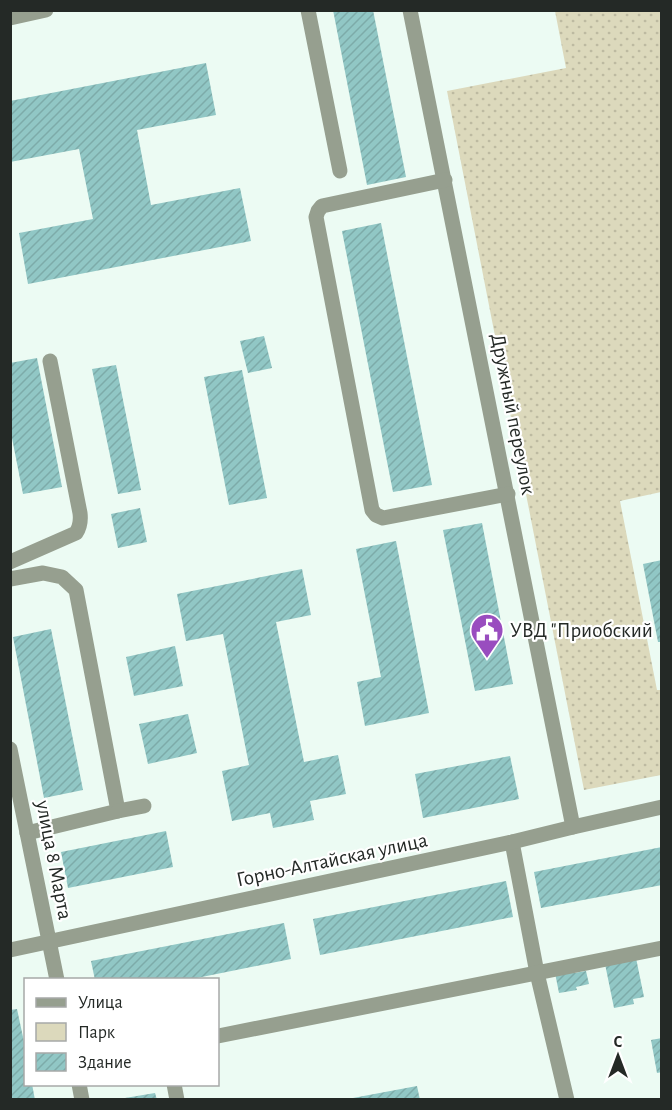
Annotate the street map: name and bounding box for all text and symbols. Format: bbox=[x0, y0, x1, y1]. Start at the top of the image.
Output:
street label: Дружный переулок bbox=[487, 332, 539, 497]
public building icon: УВД "Приобский bbox=[469, 612, 505, 659]
place label: УВД "Приобский bbox=[510, 620, 653, 641]
street label: улица 8 Марта bbox=[32, 798, 76, 922]
street label: Горно-Алтайская улица bbox=[235, 829, 430, 891]
legend bbox=[24, 978, 219, 1086]
text: Улица bbox=[78, 994, 123, 1012]
text: Парк bbox=[78, 1024, 116, 1042]
north arrow bbox=[588, 1026, 648, 1086]
text: С bbox=[614, 1034, 623, 1050]
text: Здание bbox=[78, 1054, 132, 1072]

